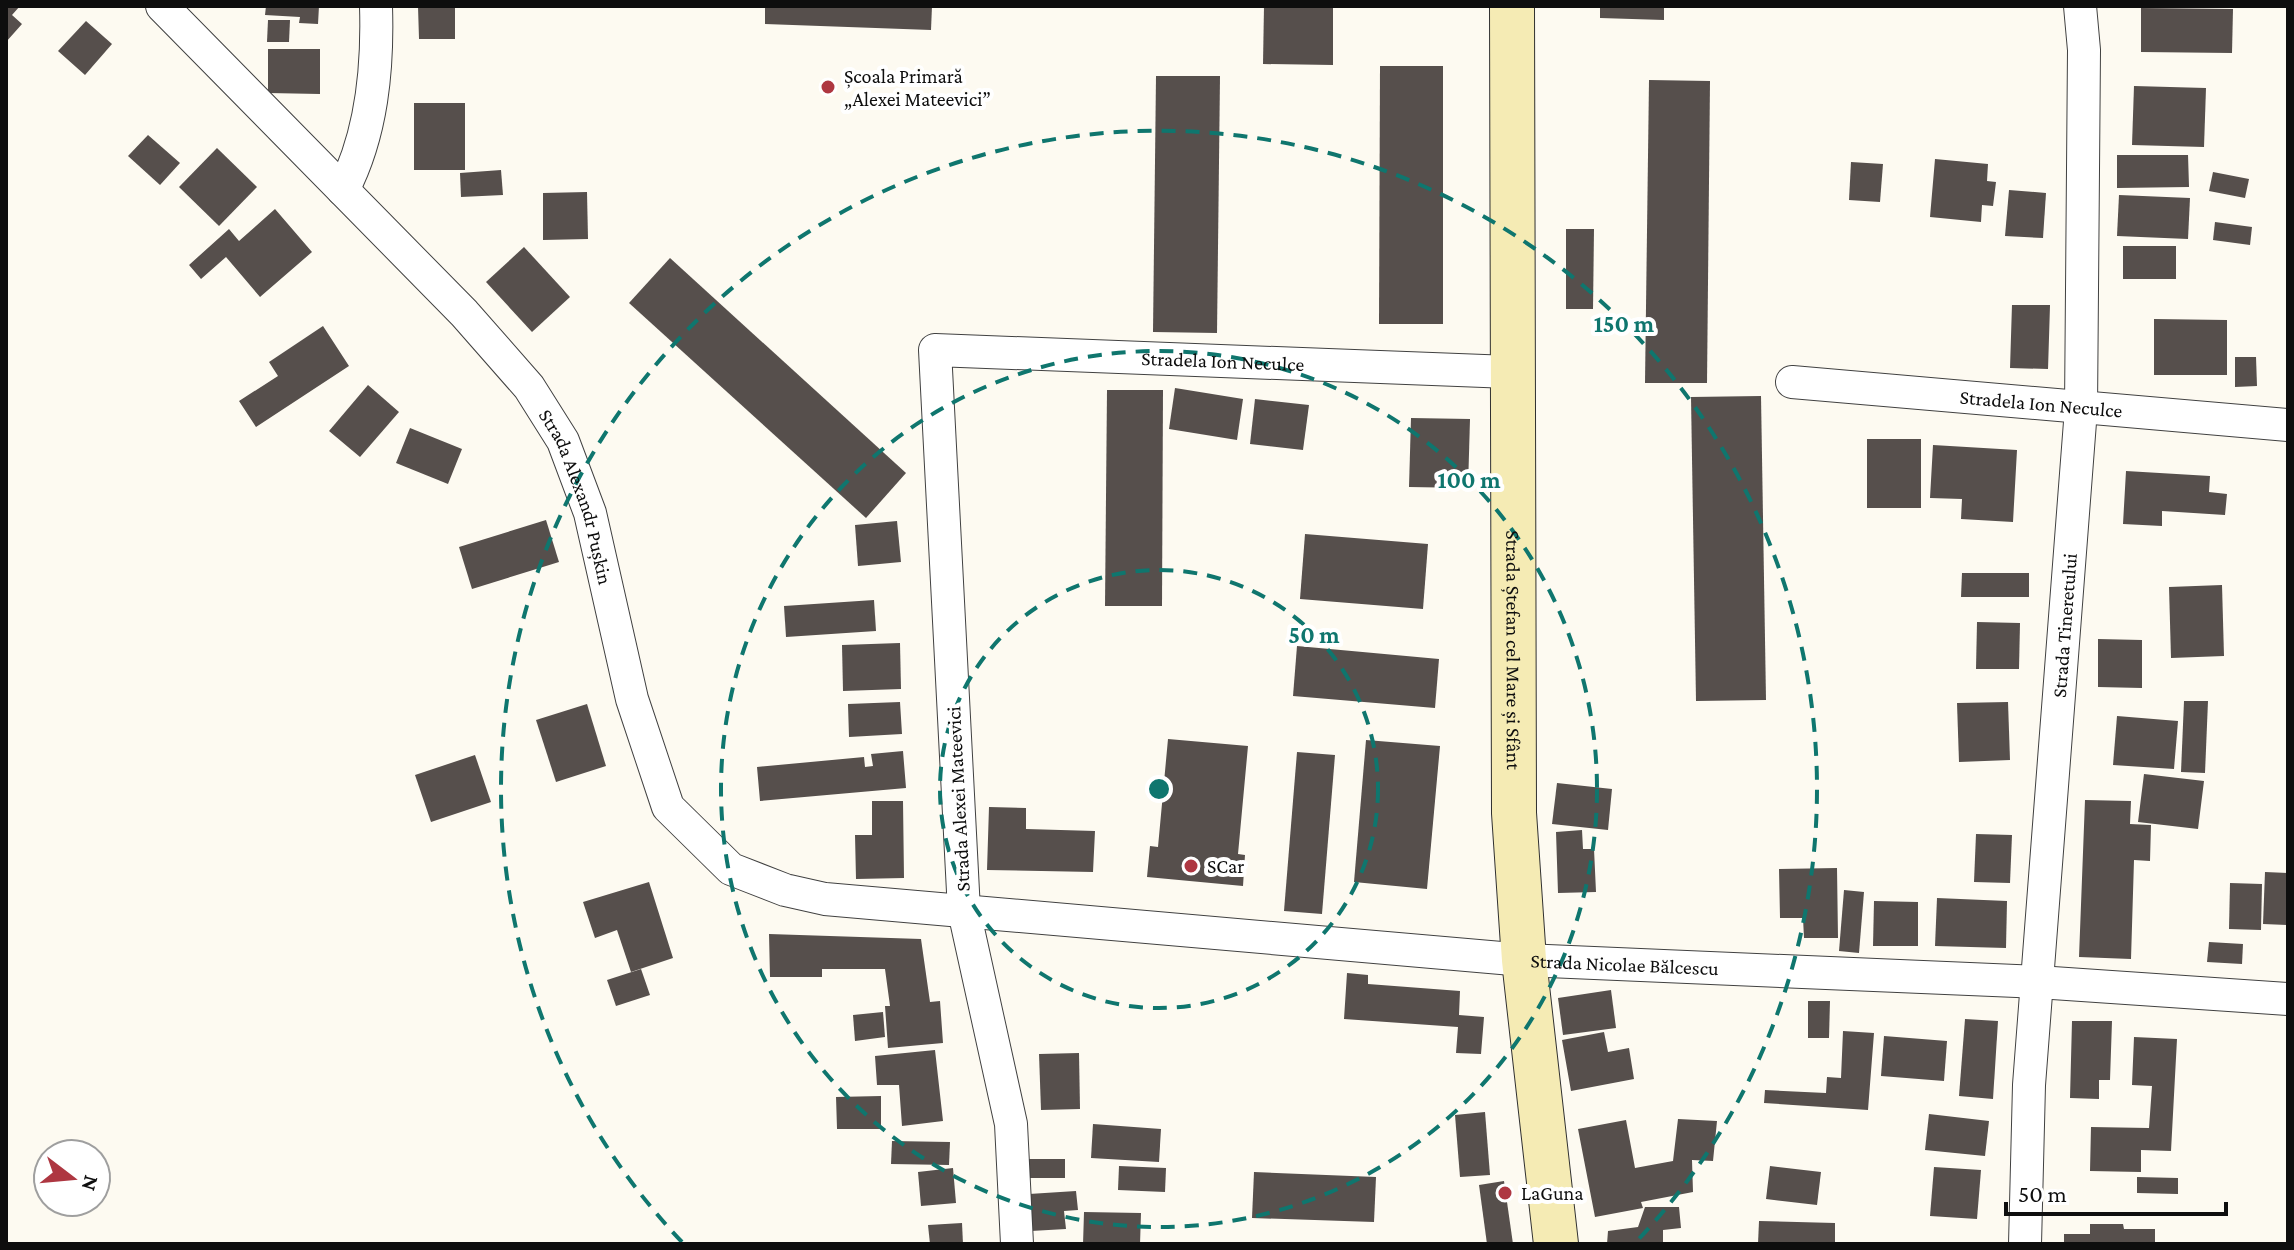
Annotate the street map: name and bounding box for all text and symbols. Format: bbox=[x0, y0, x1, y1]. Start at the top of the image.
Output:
place label: Școala Primară „Alexei Mateevici” bbox=[844, 65, 991, 110]
marker: Școala Primară „Alexei Mateevici” bbox=[819, 78, 837, 96]
text: 150 m bbox=[1594, 310, 1655, 337]
street label: Stradela Ion Neculce bbox=[1141, 347, 1305, 375]
street label: Stradela Ion Neculce bbox=[1959, 386, 2123, 422]
street label: Strada Alexandr Pușkin bbox=[535, 405, 617, 587]
text: 100 m bbox=[1437, 466, 1501, 493]
street label: Strada Ștefan cel Mare și Sfânt bbox=[1500, 530, 1525, 770]
street label: Strada Tineretului bbox=[2048, 552, 2081, 699]
text: 50 m bbox=[1288, 621, 1340, 648]
street label: Strada Alexei Mateevici bbox=[942, 706, 974, 892]
centre of rings bbox=[1145, 775, 1173, 803]
place label: SCar bbox=[1207, 855, 1244, 877]
marker: SCar bbox=[1182, 857, 1200, 875]
street label: Strada Nicolae Bălcescu bbox=[1530, 949, 1720, 979]
north arrow bbox=[32, 1138, 112, 1218]
scale bar bbox=[2006, 1166, 2226, 1216]
text: N bbox=[77, 1173, 105, 1194]
text: 50 m bbox=[2018, 1180, 2067, 1207]
place label: LaGuna bbox=[1521, 1182, 1584, 1204]
marker: LaGuna bbox=[1496, 1184, 1514, 1202]

